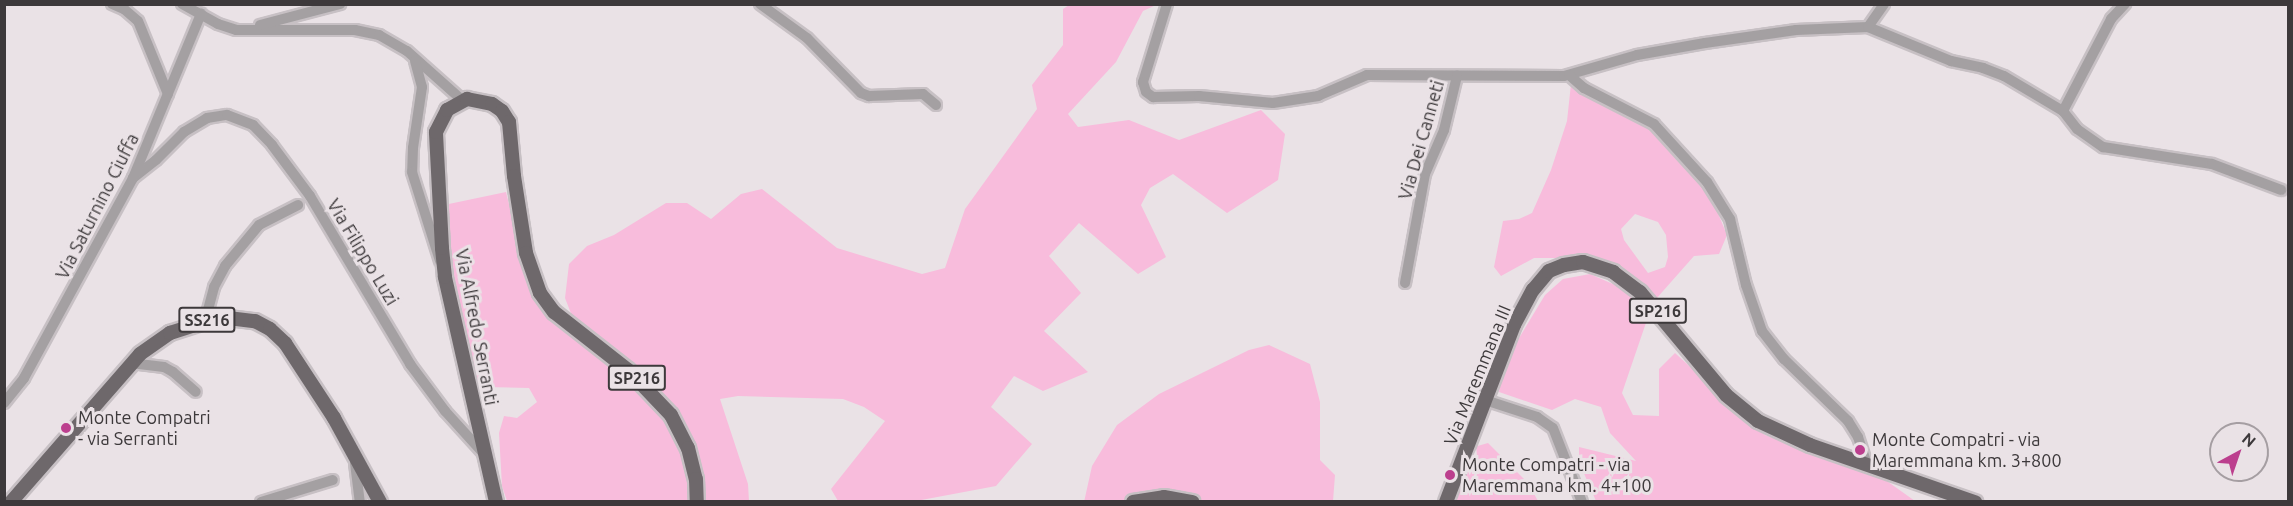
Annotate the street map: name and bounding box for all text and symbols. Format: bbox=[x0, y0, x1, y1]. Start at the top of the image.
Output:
street label: Via Dei Canneti bbox=[1394, 78, 1448, 202]
street label: Via Saturnino Ciuffa bbox=[51, 129, 143, 283]
street label: Via Filippo Luzi bbox=[323, 195, 403, 309]
street label: Via Alfredo Serranti bbox=[451, 247, 503, 407]
road number: SP216 bbox=[1628, 298, 1688, 324]
street label: Via Maremmana III bbox=[1439, 302, 1515, 448]
road number: SS216 bbox=[177, 307, 237, 333]
road number: SP216 bbox=[607, 365, 667, 391]
place label: Monte Compatri - via Serranti bbox=[78, 407, 211, 450]
marker: Monte Compatri - via Serranti bbox=[59, 421, 73, 435]
north arrow bbox=[2209, 422, 2269, 482]
place label: Monte Compatri - via Maremmana km. 3+800 bbox=[1872, 429, 2062, 472]
text: N bbox=[2239, 429, 2260, 450]
marker: Monte Compatri - via Maremmana km. 3+800 bbox=[1853, 443, 1867, 457]
place label: Monte Compatri - via Maremmana km. 4+100 bbox=[1462, 454, 1652, 496]
marker: Monte Compatri - via Maremmana km. 4+100 bbox=[1443, 468, 1457, 482]

